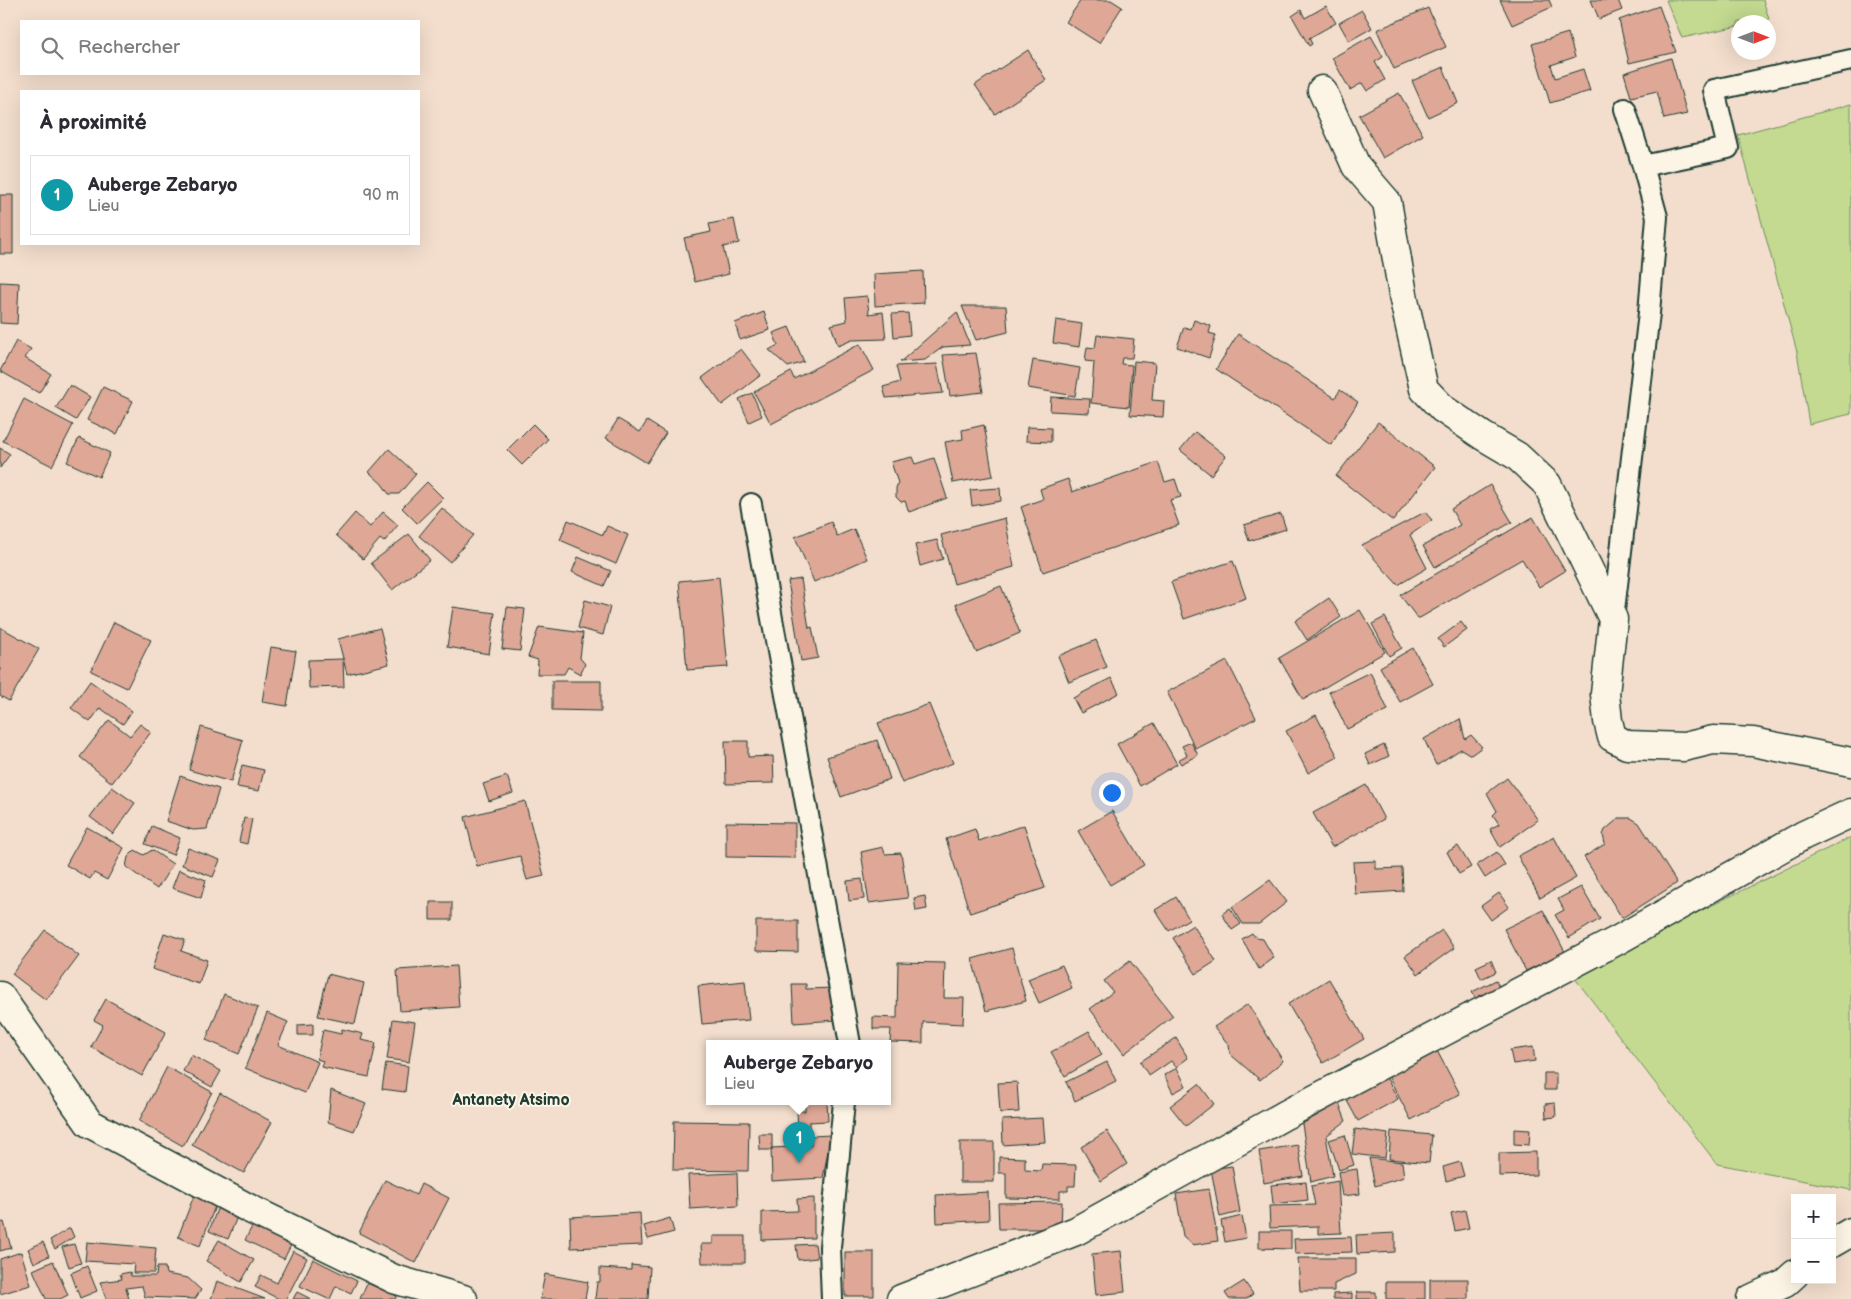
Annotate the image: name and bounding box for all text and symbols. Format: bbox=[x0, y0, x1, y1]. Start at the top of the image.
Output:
north arrow bbox=[1731, 15, 1776, 60]
search box bbox=[20, 20, 420, 75]
icon: search bbox=[38, 34, 66, 62]
text: Rechercher bbox=[78, 36, 180, 59]
text: À proximité bbox=[40, 110, 147, 135]
text: Auberge Zebaryo bbox=[88, 174, 238, 197]
text: 1 bbox=[54, 186, 60, 205]
text: 90 m bbox=[363, 186, 399, 205]
text: Lieu bbox=[88, 197, 119, 216]
your location bbox=[1099, 780, 1125, 806]
popup bbox=[706, 1040, 891, 1105]
text: Auberge Zebaryo bbox=[724, 1052, 873, 1075]
text: Lieu bbox=[724, 1075, 755, 1094]
district label: Antanety Atsimo bbox=[451, 1091, 570, 1110]
pin: 1 bbox=[783, 1122, 815, 1163]
map controls bbox=[1791, 1194, 1836, 1284]
button: + bbox=[1791, 1194, 1836, 1239]
button: − bbox=[1791, 1239, 1836, 1284]

